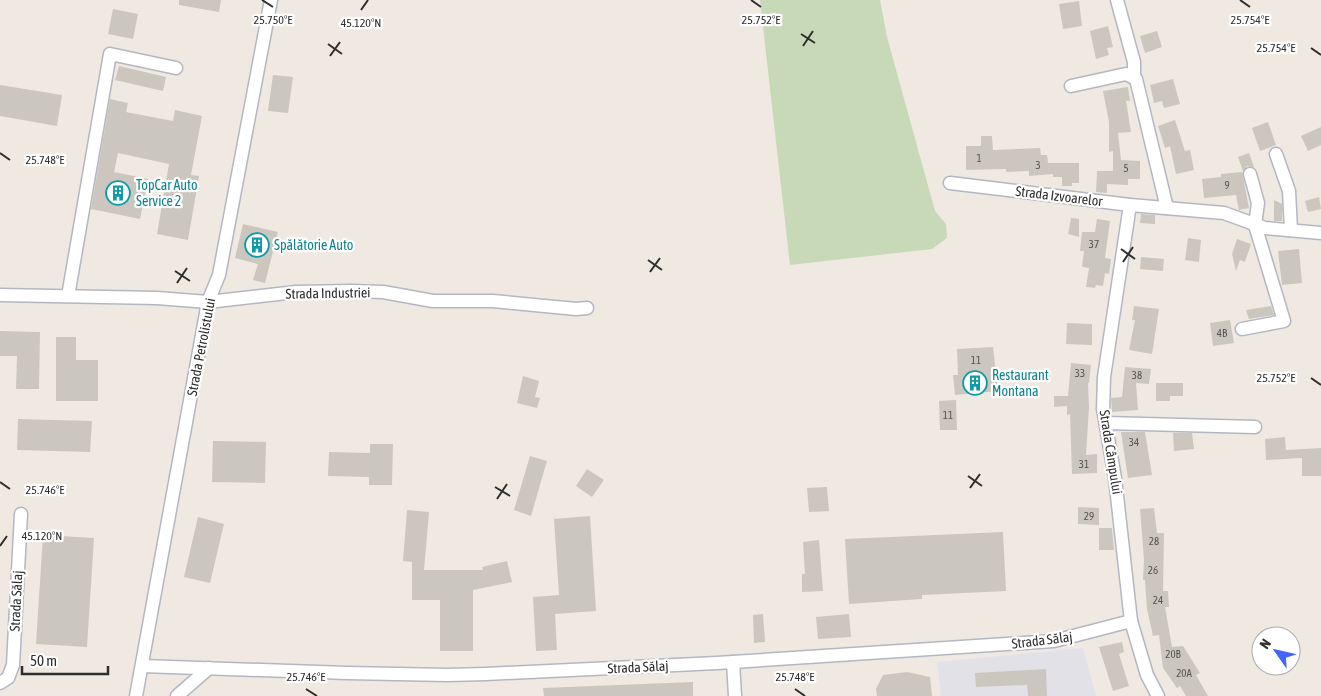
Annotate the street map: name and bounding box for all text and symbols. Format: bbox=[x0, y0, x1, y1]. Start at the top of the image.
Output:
text: 25.750°E bbox=[254, 13, 292, 27]
text: 25.752°E bbox=[742, 13, 780, 27]
text: 25.754°E bbox=[1231, 13, 1269, 27]
text: 45.120°N bbox=[341, 16, 381, 30]
text: 25.754°E bbox=[1257, 41, 1295, 55]
house number: 1 bbox=[976, 152, 982, 164]
text: 25.748°E bbox=[26, 153, 64, 167]
house number: 3 bbox=[1035, 159, 1041, 171]
house number: 5 bbox=[1123, 162, 1129, 174]
place label: TopCar Auto Service 2 bbox=[136, 177, 197, 209]
house number: 9 bbox=[1224, 179, 1230, 191]
building icon: TopCar Auto Service 2 bbox=[105, 180, 131, 206]
street label: Strada Izvoarelor bbox=[1015, 183, 1104, 209]
building icon: Spălătorie Auto bbox=[244, 232, 270, 258]
place label: Spălătorie Auto bbox=[274, 237, 353, 253]
house number: 37 bbox=[1089, 238, 1099, 250]
street label: Strada Industriei bbox=[285, 284, 371, 302]
street label: Strada Petrolistului bbox=[184, 297, 218, 397]
house number: 4B bbox=[1217, 327, 1228, 339]
house number: 11 bbox=[971, 354, 981, 366]
place label: Restaurant Montana bbox=[992, 367, 1049, 399]
house number: 33 bbox=[1075, 367, 1085, 379]
house number: 38 bbox=[1132, 369, 1142, 381]
building icon: Restaurant Montana bbox=[962, 370, 988, 396]
text: 25.752°E bbox=[1257, 371, 1295, 385]
house number: 11 bbox=[943, 409, 953, 421]
street label: Strada Câmpului bbox=[1096, 409, 1126, 495]
house number: 34 bbox=[1129, 436, 1139, 448]
house number: 31 bbox=[1079, 458, 1089, 470]
text: 25.746°E bbox=[26, 483, 64, 497]
house number: 29 bbox=[1084, 510, 1094, 522]
text: 45.120°N bbox=[22, 529, 62, 543]
house number: 28 bbox=[1149, 535, 1159, 547]
house number: 26 bbox=[1148, 564, 1158, 576]
street label: Strada Sălaj bbox=[6, 570, 26, 632]
house number: 24 bbox=[1153, 594, 1163, 606]
north arrow bbox=[1251, 626, 1301, 676]
street label: Strada Sălaj bbox=[1011, 628, 1073, 652]
text: N bbox=[1256, 636, 1274, 652]
scale bar bbox=[22, 644, 109, 676]
house number: 20B bbox=[1165, 648, 1182, 660]
text: 50 m bbox=[30, 652, 57, 669]
street label: Strada Sălaj bbox=[607, 657, 669, 677]
house number: 20A bbox=[1176, 667, 1192, 679]
text: 25.746°E bbox=[287, 670, 325, 684]
text: 25.748°E bbox=[776, 670, 814, 684]

